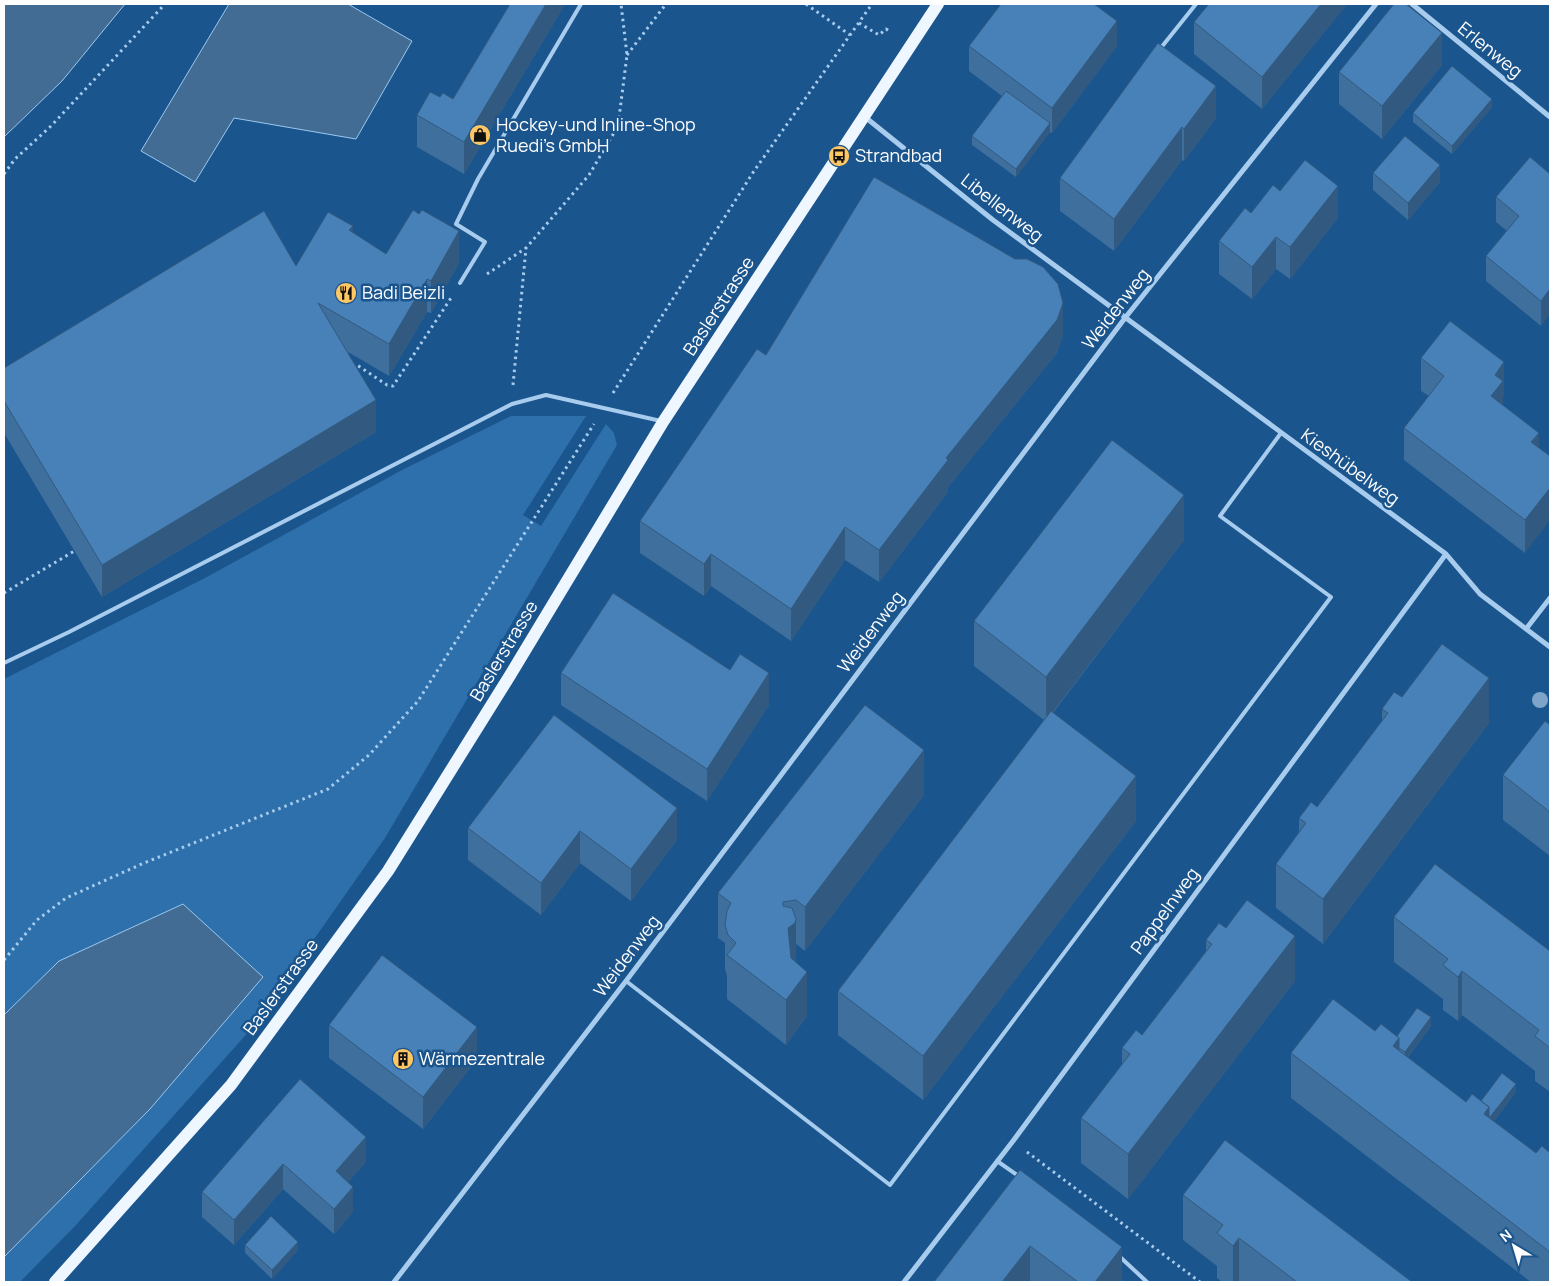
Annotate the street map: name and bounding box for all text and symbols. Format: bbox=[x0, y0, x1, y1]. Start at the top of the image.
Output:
street label: Erlenweg bbox=[1453, 16, 1528, 83]
place label: Hockey-und Inline-Shop Ruedi's GmbH bbox=[496, 112, 696, 157]
shop icon: Hockey-und Inline-Shop Ruedi's GmbH bbox=[468, 123, 492, 147]
place label: Strandbad bbox=[855, 143, 942, 167]
bus stop icon: Strandbad bbox=[827, 144, 851, 168]
street label: Libellenweg bbox=[956, 167, 1049, 247]
street label: Baslerstrasse bbox=[677, 251, 759, 360]
street label: Weidenweg bbox=[1076, 263, 1154, 354]
place label: Badi Beizli bbox=[362, 280, 445, 304]
restaurant icon: Badi Beizli bbox=[334, 281, 358, 305]
street label: Kieshübelweg bbox=[1297, 422, 1405, 510]
street label: Weidenweg bbox=[832, 586, 909, 677]
street label: Baslerstrasse bbox=[464, 596, 543, 705]
street label: Pappelnweg bbox=[1125, 862, 1204, 959]
street label: Weidenweg bbox=[588, 910, 665, 1001]
street label: Baslerstrasse bbox=[237, 933, 323, 1039]
place label: Wärmezentrale bbox=[419, 1046, 545, 1070]
building icon: Wärmezentrale bbox=[391, 1047, 415, 1071]
north arrow bbox=[1489, 1221, 1539, 1271]
text: N bbox=[1496, 1225, 1516, 1246]

